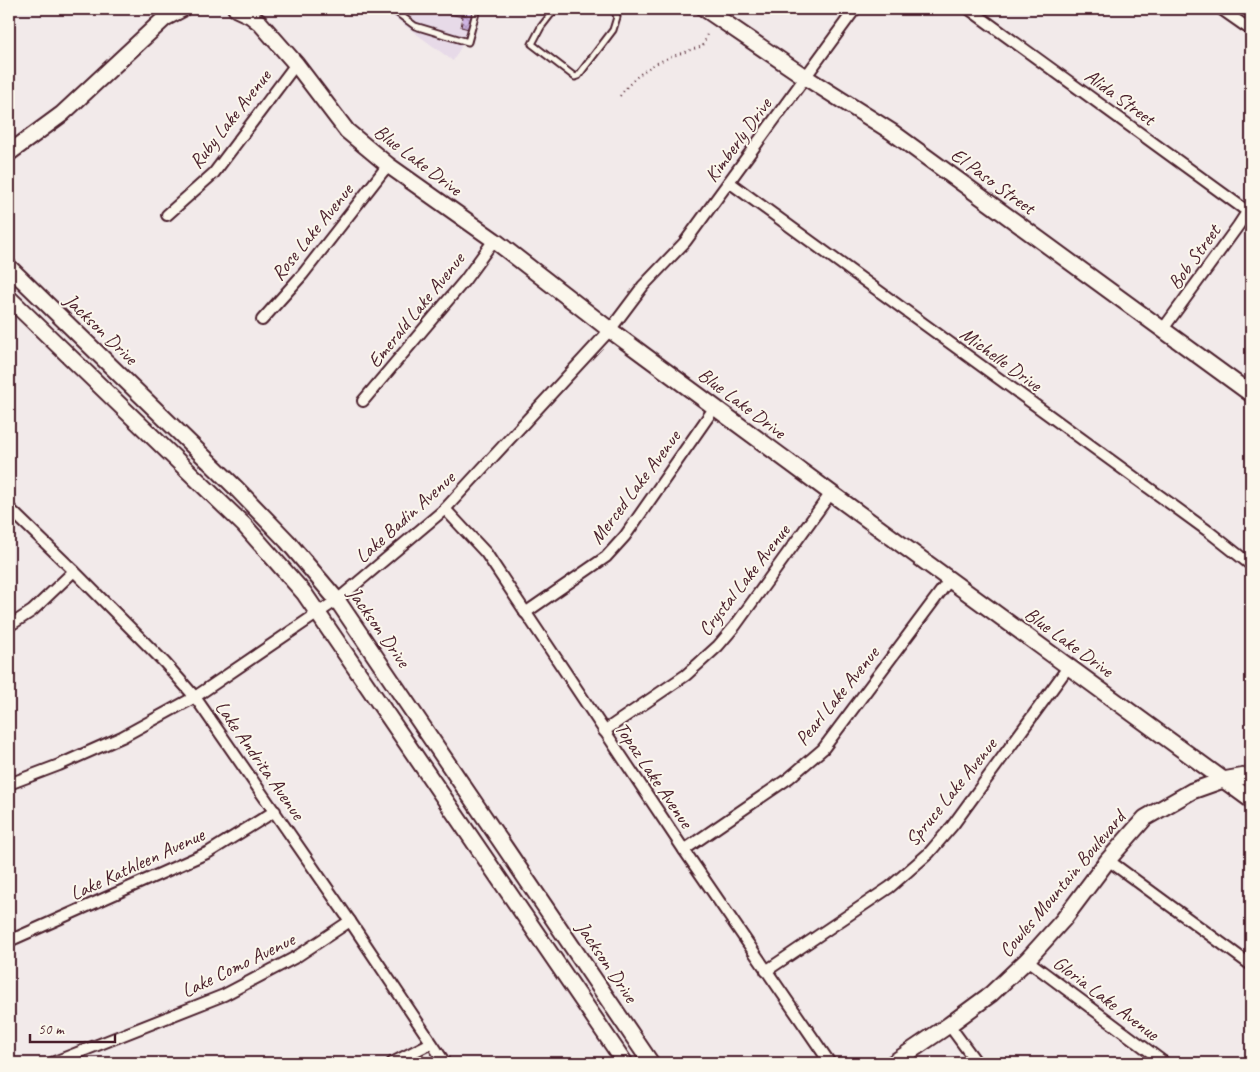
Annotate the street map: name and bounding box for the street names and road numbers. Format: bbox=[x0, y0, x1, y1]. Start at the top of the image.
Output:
street label: Ruby Lake Avenue bbox=[184, 63, 277, 174]
street label: Alida Street bbox=[1080, 63, 1162, 132]
street label: Kimberly Drive bbox=[699, 92, 778, 187]
street label: Blue Lake Drive bbox=[369, 119, 468, 202]
street label: El Paso Street bbox=[946, 142, 1042, 221]
street label: Rose Lake Avenue bbox=[265, 177, 360, 285]
street label: Bob Street bbox=[1162, 218, 1227, 294]
street label: Emerald Lake Avenue bbox=[362, 246, 471, 373]
street label: Jackson Drive bbox=[58, 287, 144, 371]
street label: Michelle Drive bbox=[955, 321, 1048, 398]
street label: Blue Lake Drive bbox=[693, 362, 792, 445]
street label: Merced Lake Avenue bbox=[584, 424, 687, 549]
street label: Lake Badin Avenue bbox=[350, 465, 461, 568]
street label: Crystal Lake Avenue bbox=[693, 518, 796, 641]
street label: Jackson Drive bbox=[342, 581, 417, 673]
street label: Blue Lake Drive bbox=[1020, 601, 1120, 683]
street label: Pearl Lake Avenue bbox=[789, 640, 885, 751]
street label: Lake Andrita Avenue bbox=[210, 695, 311, 826]
street label: Topaz Lake Avenue bbox=[609, 717, 699, 834]
street label: Spruce Lake Avenue bbox=[900, 732, 1003, 851]
street label: Cowles Mountain Boulevard bbox=[993, 803, 1133, 962]
street label: Lake Kathleen Avenue bbox=[66, 821, 209, 906]
street label: Jackson Drive bbox=[570, 916, 644, 1009]
street label: Lake Como Avenue bbox=[177, 926, 300, 1003]
street label: Gloria Lake Avenue bbox=[1048, 950, 1165, 1047]

